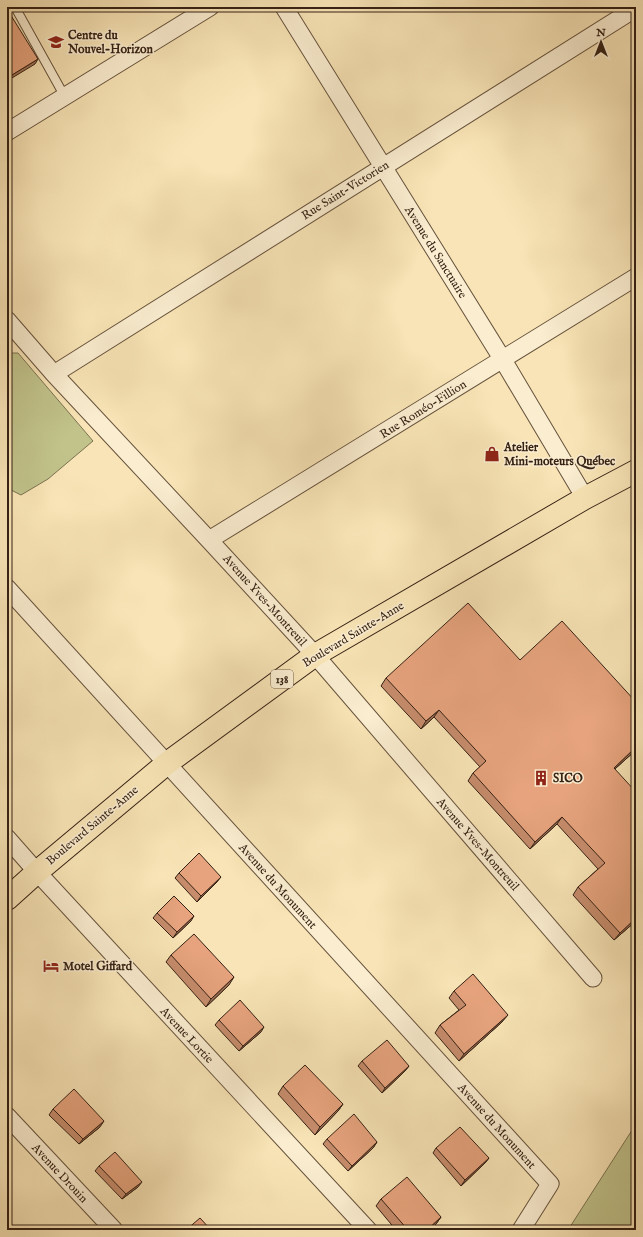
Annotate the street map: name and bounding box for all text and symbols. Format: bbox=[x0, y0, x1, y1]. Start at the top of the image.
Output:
north arrow bbox=[581, 22, 621, 62]
text: N bbox=[595, 26, 606, 40]
place label: Centre du Nouvel-Horizon bbox=[67, 28, 153, 57]
school or university icon: Centre du Nouvel-Horizon bbox=[47, 33, 65, 51]
street label: Rue Saint-Victorien bbox=[299, 157, 392, 223]
street label: Avenue du Sanctuaire bbox=[401, 202, 470, 302]
street label: Rue Roméo-Fillion bbox=[377, 376, 470, 442]
place label: Atelier Mini-moteurs Québec bbox=[503, 440, 616, 470]
shop icon: Atelier Mini-moteurs Québec bbox=[483, 445, 501, 463]
street label: Avenue Yves-Montreuil bbox=[219, 551, 310, 650]
street label: Boulevard Sainte-Anne bbox=[300, 598, 407, 671]
road number: 138 bbox=[271, 670, 293, 688]
building icon: SICO bbox=[532, 769, 550, 787]
place label: SICO bbox=[553, 771, 583, 786]
street label: Boulevard Sainte-Anne bbox=[43, 782, 142, 868]
street label: Avenue Yves-Montreuil bbox=[432, 794, 523, 894]
street label: Avenue du Monument bbox=[235, 840, 320, 932]
hotel icon: Motel Giffard bbox=[42, 957, 60, 975]
place label: Motel Giffard bbox=[63, 959, 133, 974]
street label: Avenue Lortie bbox=[156, 1003, 217, 1067]
street label: Avenue du Monument bbox=[454, 1080, 539, 1172]
street label: Avenue Drouin bbox=[28, 1140, 91, 1207]

